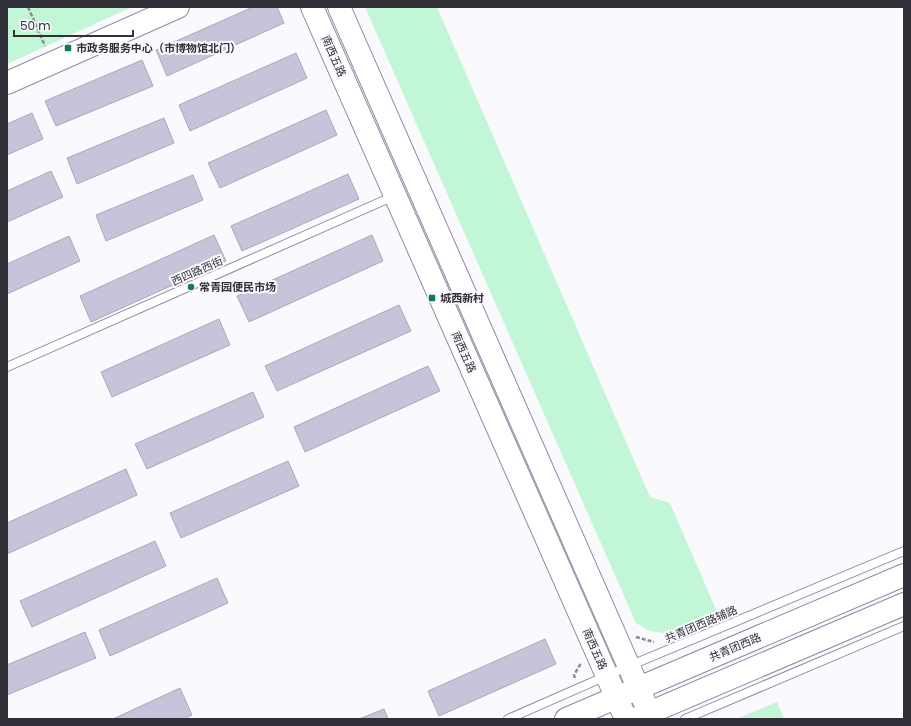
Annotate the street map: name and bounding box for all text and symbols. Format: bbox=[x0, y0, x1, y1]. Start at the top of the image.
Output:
scale bar bbox=[14, 12, 133, 38]
text: 50 m bbox=[20, 17, 51, 34]
street label: 南西五路 bbox=[318, 33, 350, 79]
place label: 市政务服务中心（市博物馆北门） bbox=[76, 40, 241, 56]
marker: 市政务服务中心（市博物馆北门） bbox=[63, 43, 73, 53]
street label: 西四路西街 bbox=[169, 253, 225, 289]
place label: 常青园便民市场 bbox=[199, 279, 276, 295]
marker: 常青园便民市场 bbox=[186, 282, 196, 292]
place label: 城西新村 bbox=[440, 290, 484, 306]
marker: 城西新村 bbox=[427, 293, 437, 303]
street label: 南西五路 bbox=[448, 329, 480, 375]
street label: 共青团西路辅路 bbox=[662, 602, 740, 646]
street label: 南西五路 bbox=[579, 626, 611, 672]
street label: 共青团西路 bbox=[707, 629, 763, 665]

